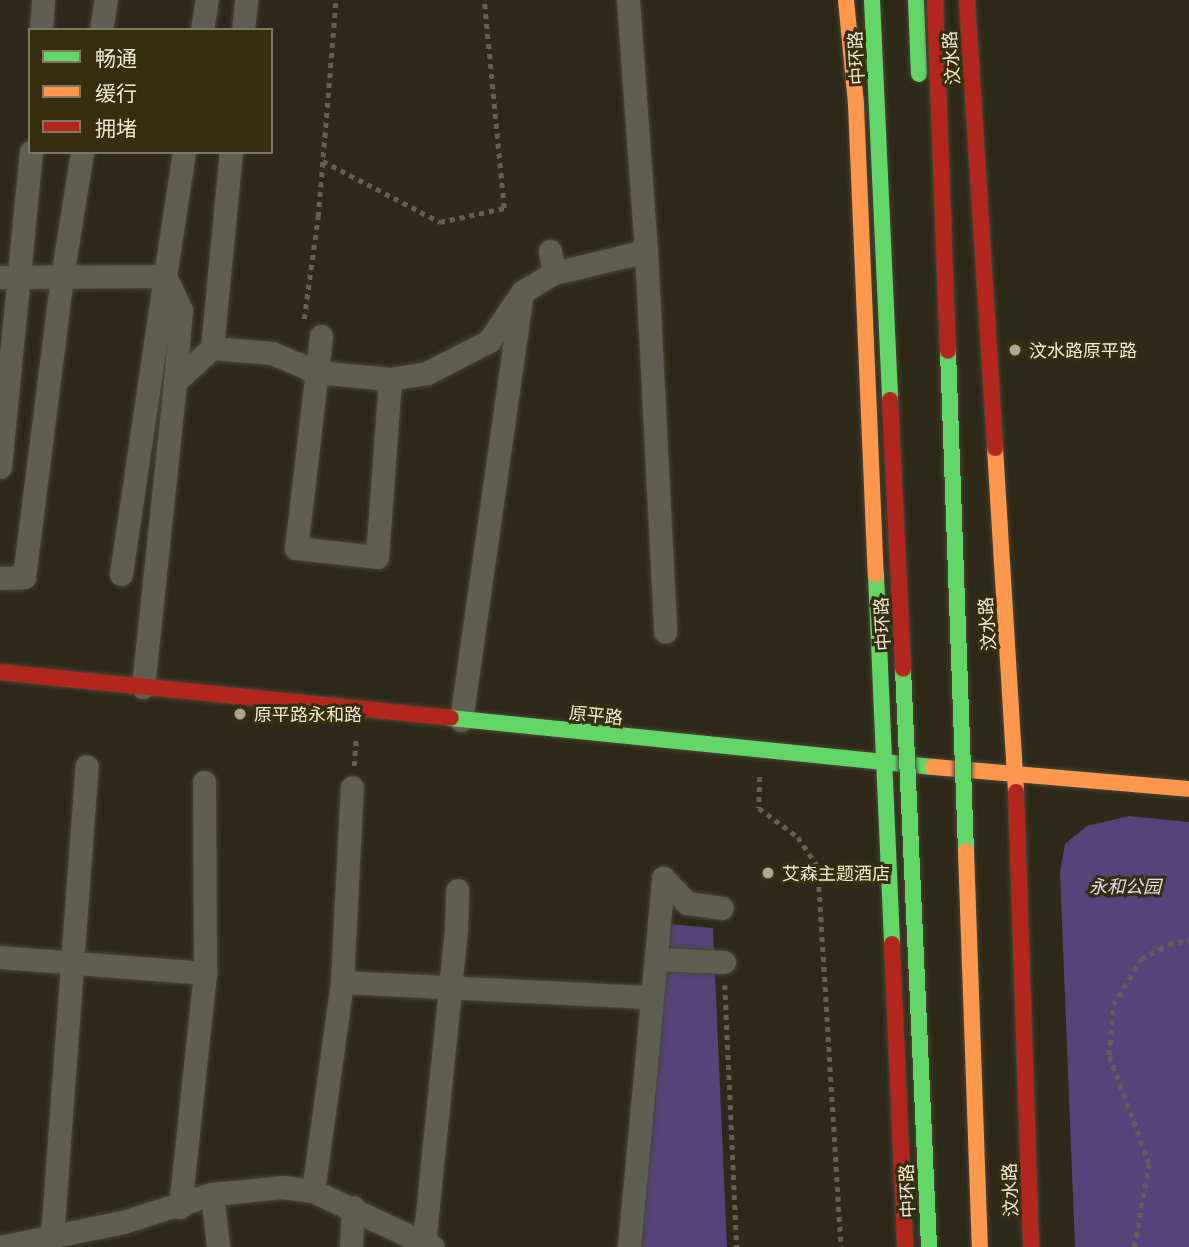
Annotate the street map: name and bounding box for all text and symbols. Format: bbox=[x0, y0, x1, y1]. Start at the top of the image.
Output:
legend bbox=[28, 28, 273, 154]
street label: 中环路 bbox=[844, 30, 868, 86]
street label: 汶水路 bbox=[938, 30, 964, 86]
text: 畅通 bbox=[95, 41, 137, 72]
text: 缓行 bbox=[95, 76, 137, 107]
text: 拥堵 bbox=[95, 111, 137, 142]
place label: 汶水路原平路 bbox=[1029, 339, 1137, 361]
marker: 汶水路原平路 bbox=[1007, 342, 1023, 358]
street label: 中环路 bbox=[870, 596, 894, 652]
street label: 汶水路 bbox=[974, 596, 1000, 652]
street label: 原平路 bbox=[568, 701, 624, 729]
place label: 原平路永和路 bbox=[254, 703, 362, 725]
marker: 原平路永和路 bbox=[232, 706, 248, 722]
place label: 艾森主题酒店 bbox=[782, 862, 890, 884]
marker: 艾森主题酒店 bbox=[760, 865, 776, 881]
park label: 永和公园 bbox=[1089, 875, 1161, 897]
street label: 汶水路 bbox=[998, 1163, 1022, 1217]
street label: 中环路 bbox=[895, 1164, 919, 1218]

